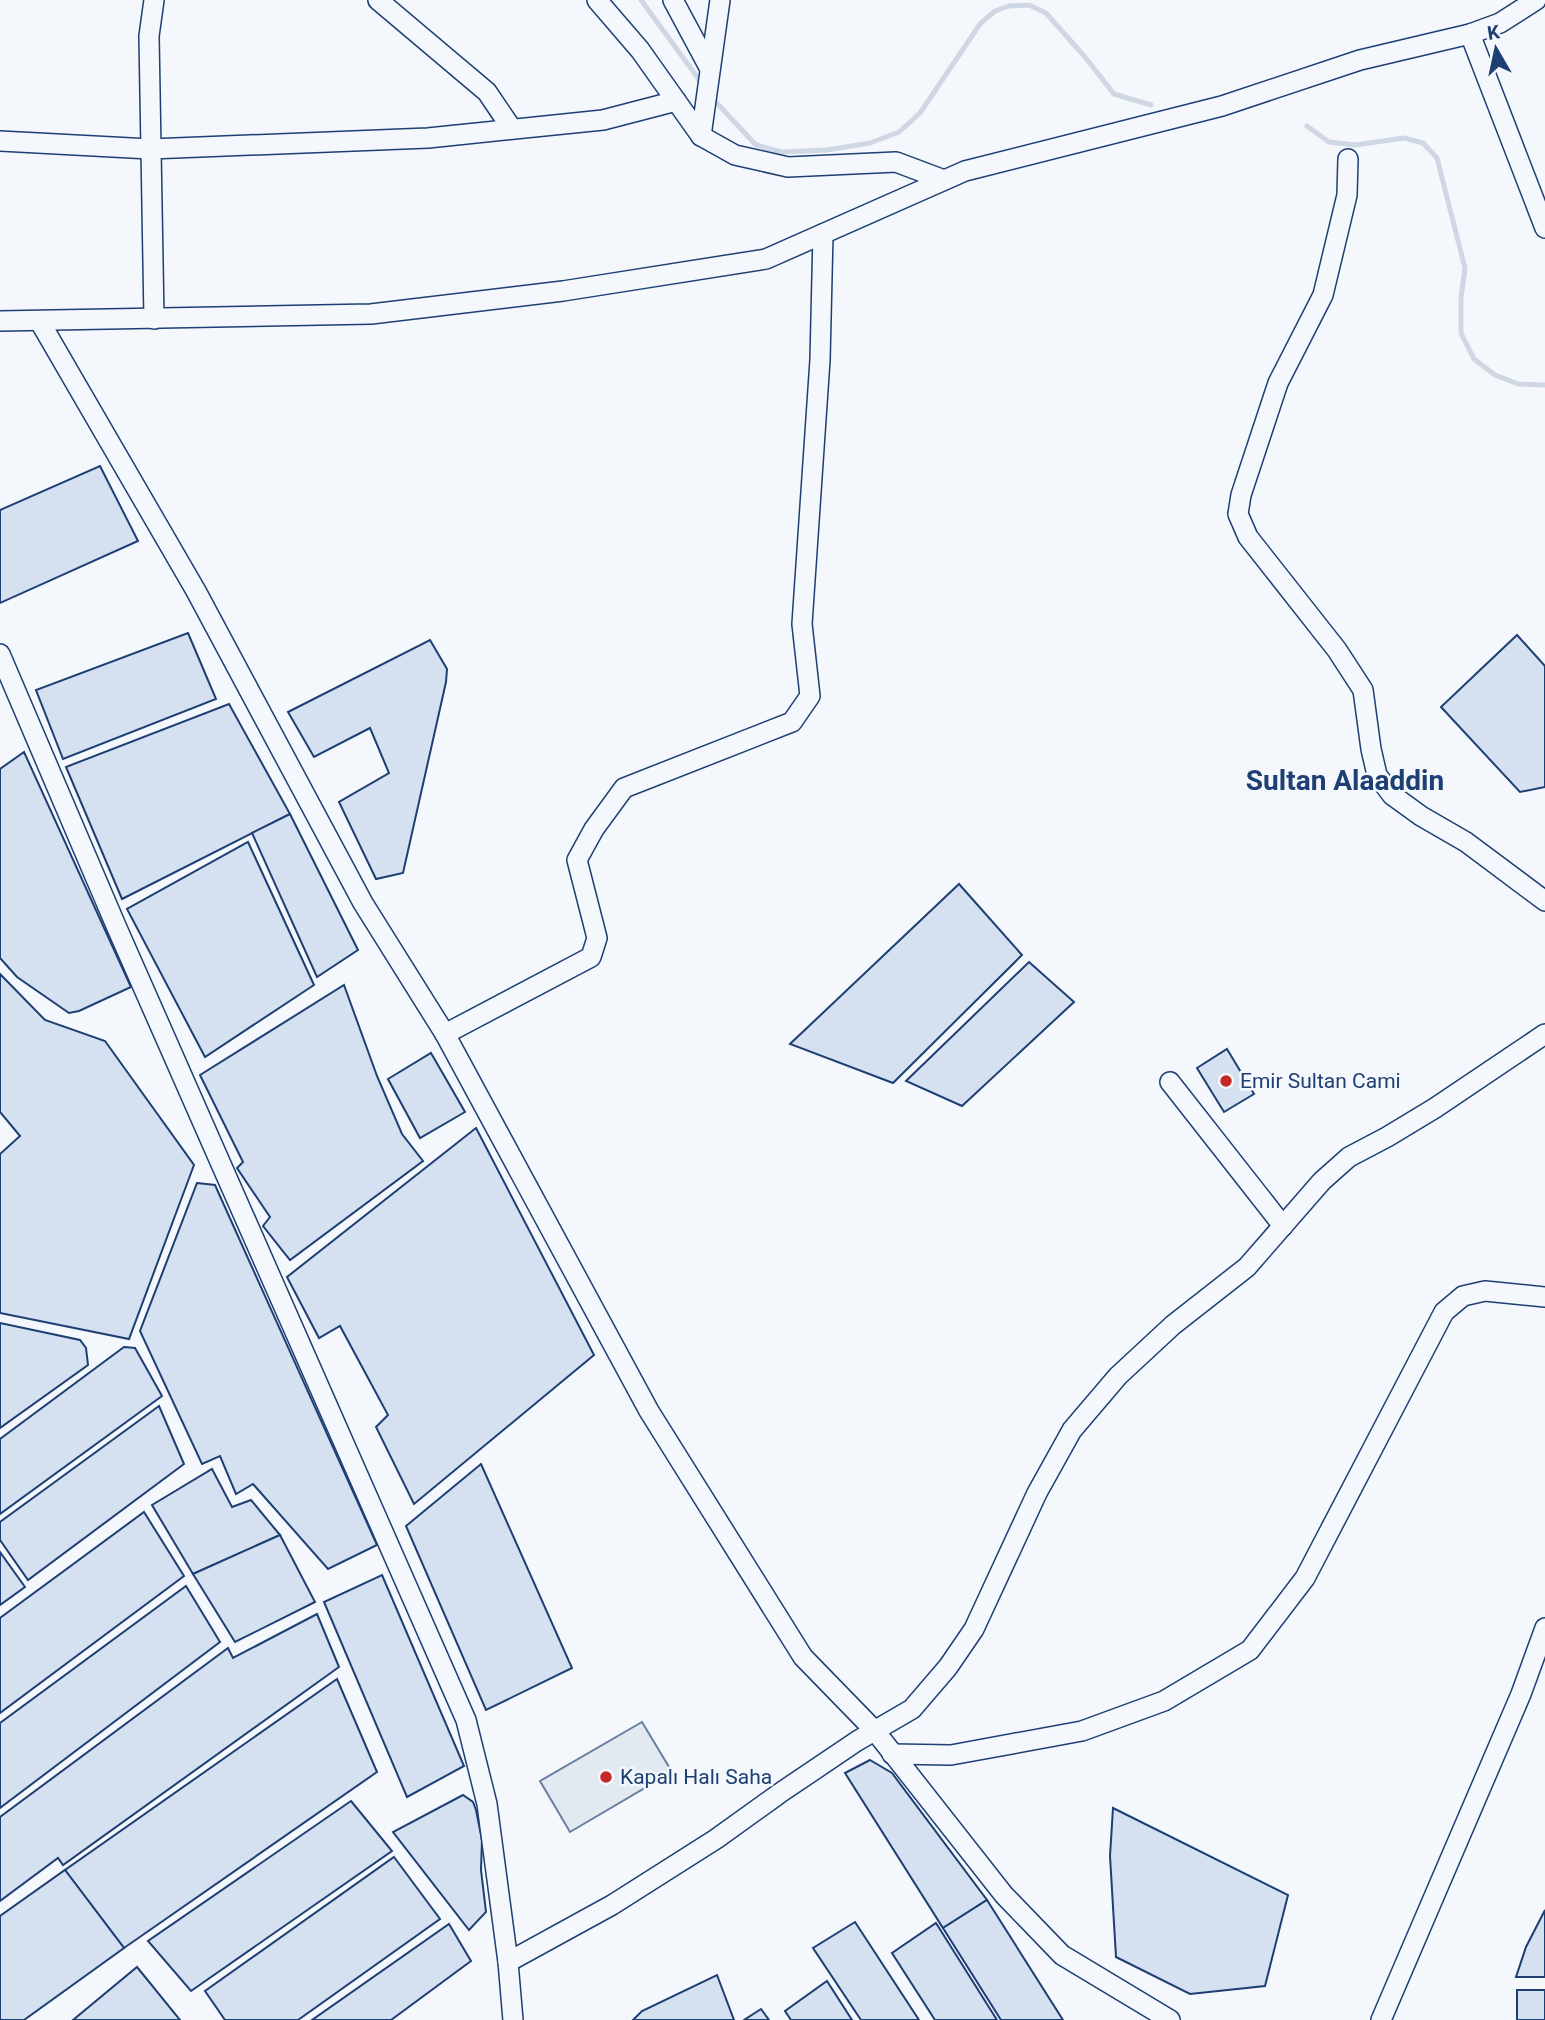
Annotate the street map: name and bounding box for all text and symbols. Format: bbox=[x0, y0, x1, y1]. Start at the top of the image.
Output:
north arrow bbox=[1461, 14, 1531, 84]
text: K bbox=[1486, 20, 1502, 45]
district label: Sultan Alaaddin bbox=[1246, 764, 1444, 797]
place label: Emir Sultan Cami bbox=[1240, 1069, 1401, 1093]
marker: Emir Sultan Cami bbox=[1218, 1073, 1234, 1089]
place label: Kapalı Halı Saha bbox=[620, 1765, 772, 1789]
marker: Kapalı Halı Saha bbox=[598, 1769, 614, 1785]

